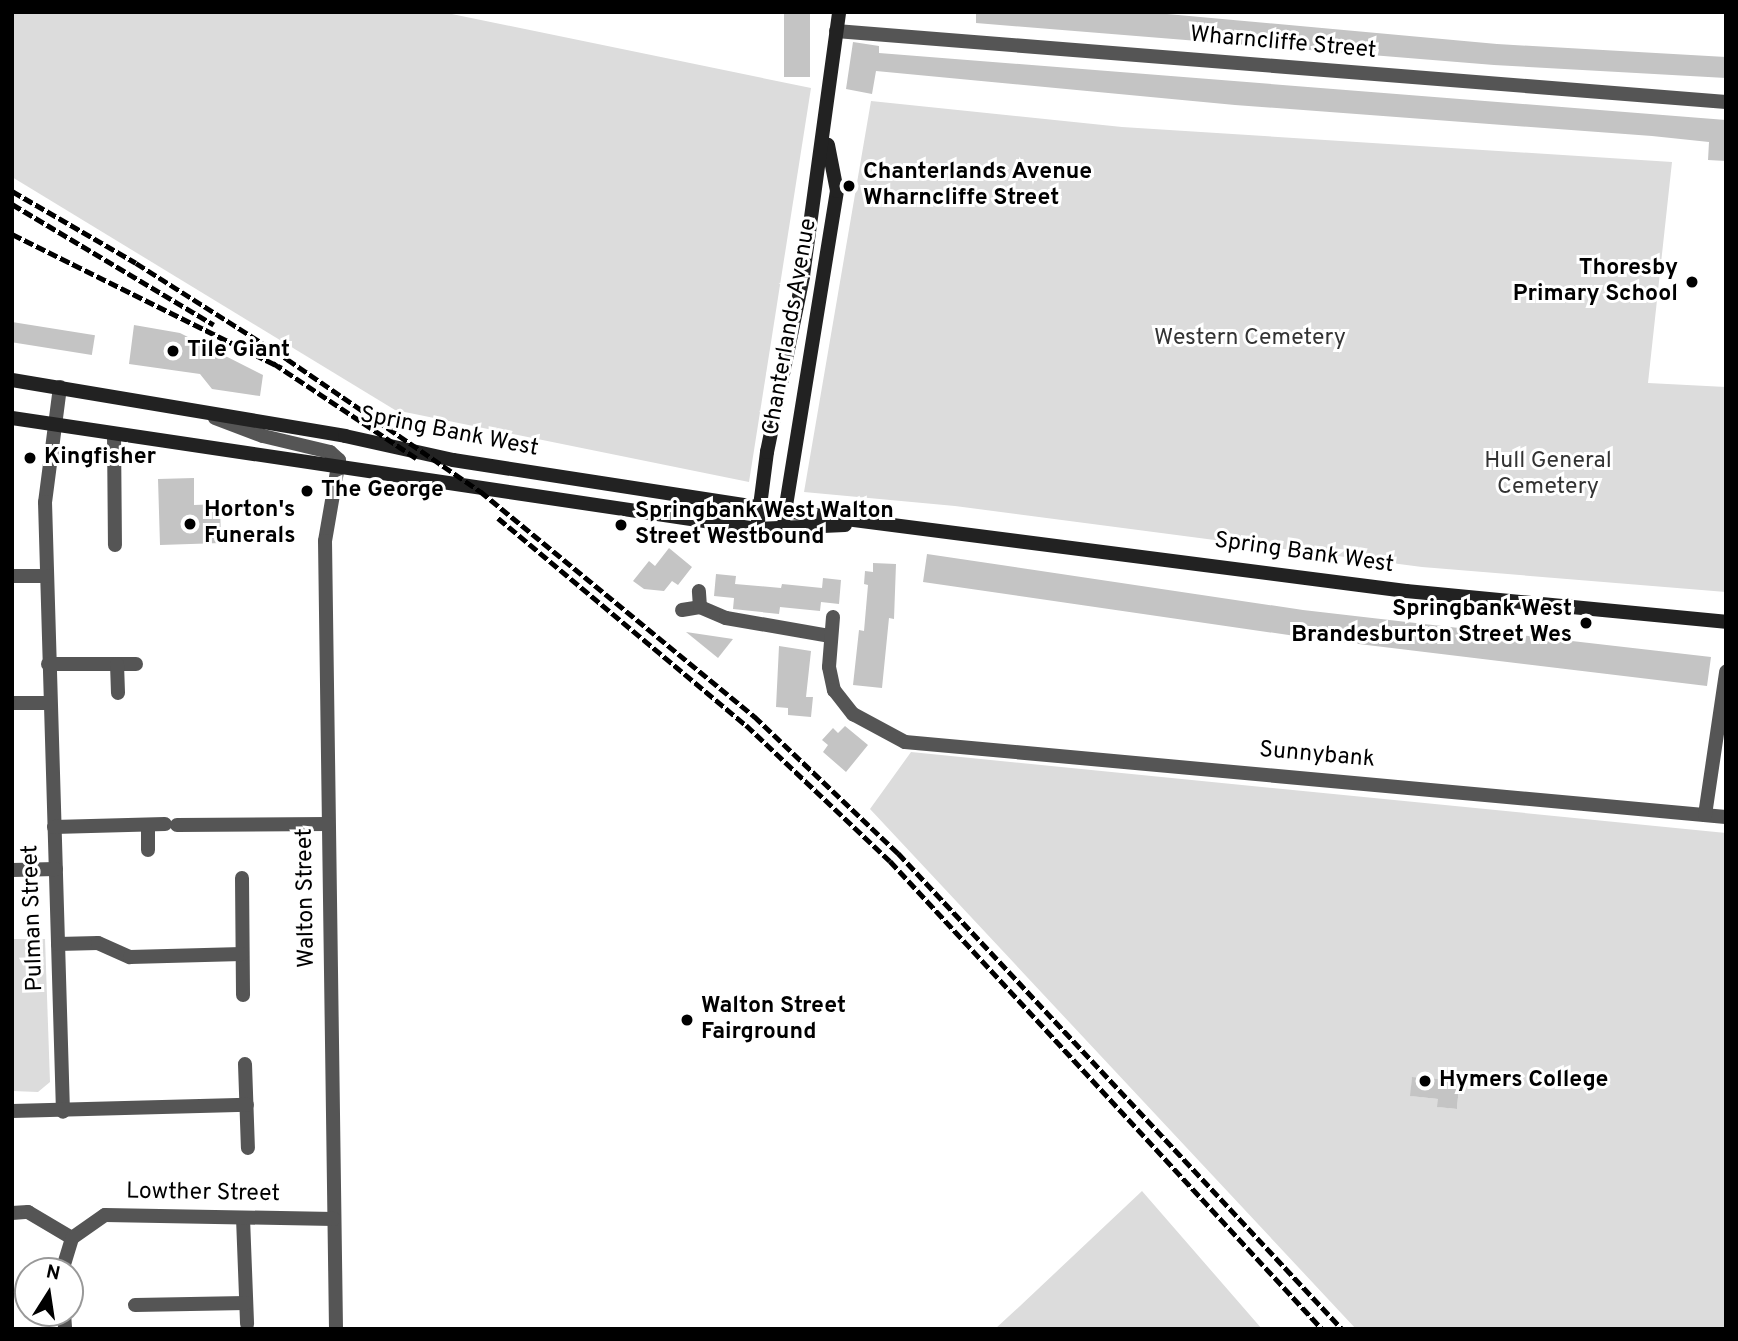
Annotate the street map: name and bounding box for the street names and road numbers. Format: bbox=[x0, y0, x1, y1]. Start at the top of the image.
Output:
street label: Wharncliffe Street bbox=[1189, 22, 1377, 66]
street label: Chanterlands Avenue bbox=[758, 216, 824, 438]
street label: Spring Bank West bbox=[357, 402, 541, 464]
street label: Spring Bank West bbox=[1212, 528, 1396, 580]
street label: Sunnybank bbox=[1258, 737, 1376, 775]
street label: Walton Street bbox=[292, 828, 322, 968]
street label: Pulman Street bbox=[18, 844, 50, 992]
street label: Lowther Street bbox=[126, 1179, 280, 1209]

